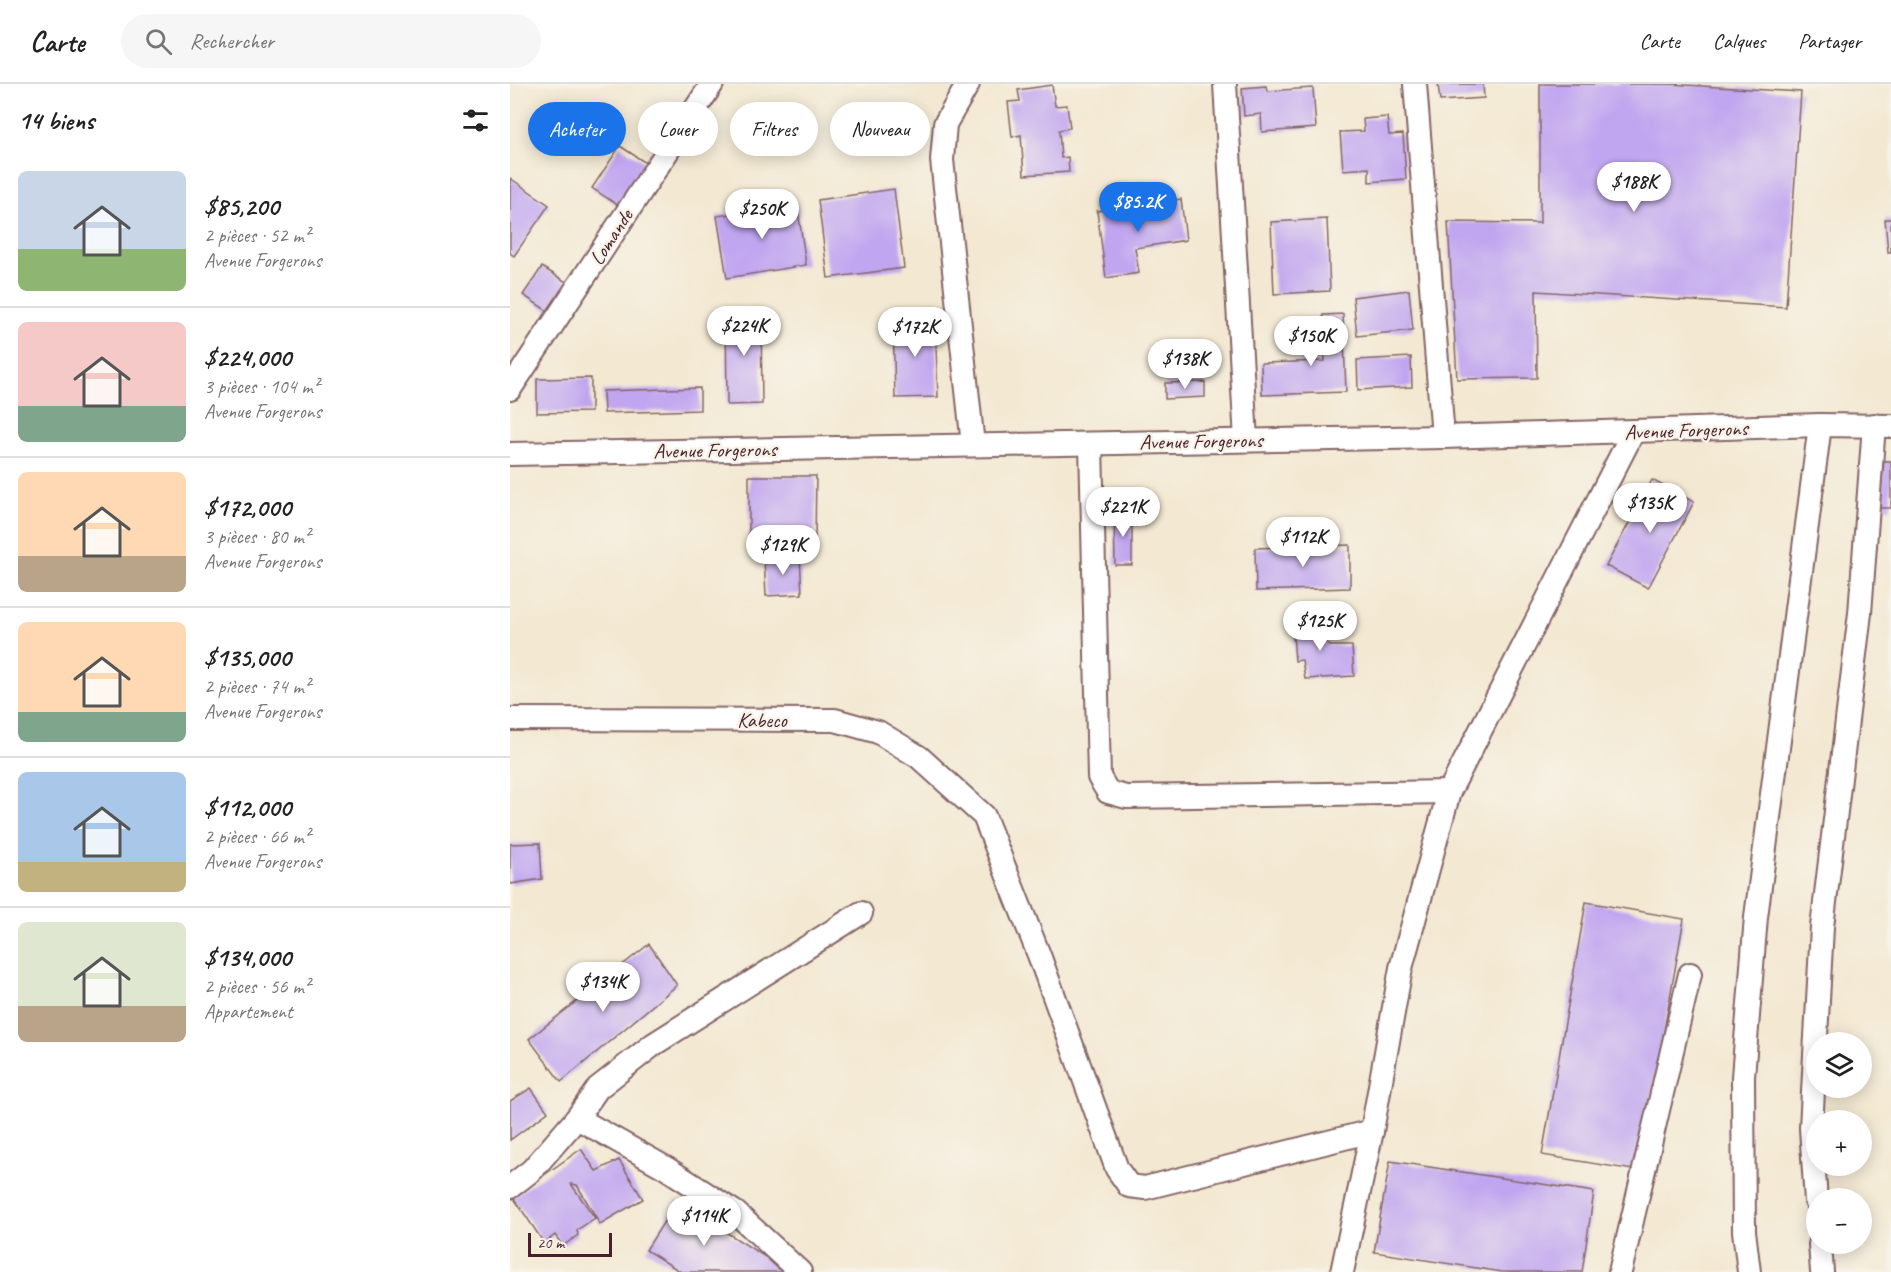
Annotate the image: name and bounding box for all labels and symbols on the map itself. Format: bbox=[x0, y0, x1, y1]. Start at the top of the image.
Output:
pin: $188K bbox=[1592, 162, 1676, 213]
pin: $85.2K bbox=[1089, 182, 1187, 233]
pin: $250K bbox=[720, 189, 804, 240]
street label: Lomande bbox=[583, 203, 639, 270]
pin: $224K bbox=[702, 306, 786, 357]
pin: $172K bbox=[873, 307, 957, 358]
pin: $150K bbox=[1269, 316, 1353, 367]
pin: $138K bbox=[1143, 339, 1227, 390]
street label: Avenue Forgerons bbox=[1624, 415, 1750, 445]
street label: Avenue Forgerons bbox=[1139, 427, 1265, 455]
street label: Avenue Forgerons bbox=[653, 436, 779, 464]
pin: $135K bbox=[1608, 483, 1692, 534]
pin: $221K bbox=[1081, 487, 1165, 538]
pin: $112K bbox=[1261, 517, 1345, 568]
pin: $129K bbox=[741, 525, 825, 576]
pin: $125K bbox=[1278, 601, 1362, 652]
street label: Kabeco bbox=[737, 707, 788, 733]
pin: $134K bbox=[561, 962, 645, 1013]
pin: $114K bbox=[662, 1196, 746, 1247]
scale bar bbox=[528, 1230, 612, 1258]

